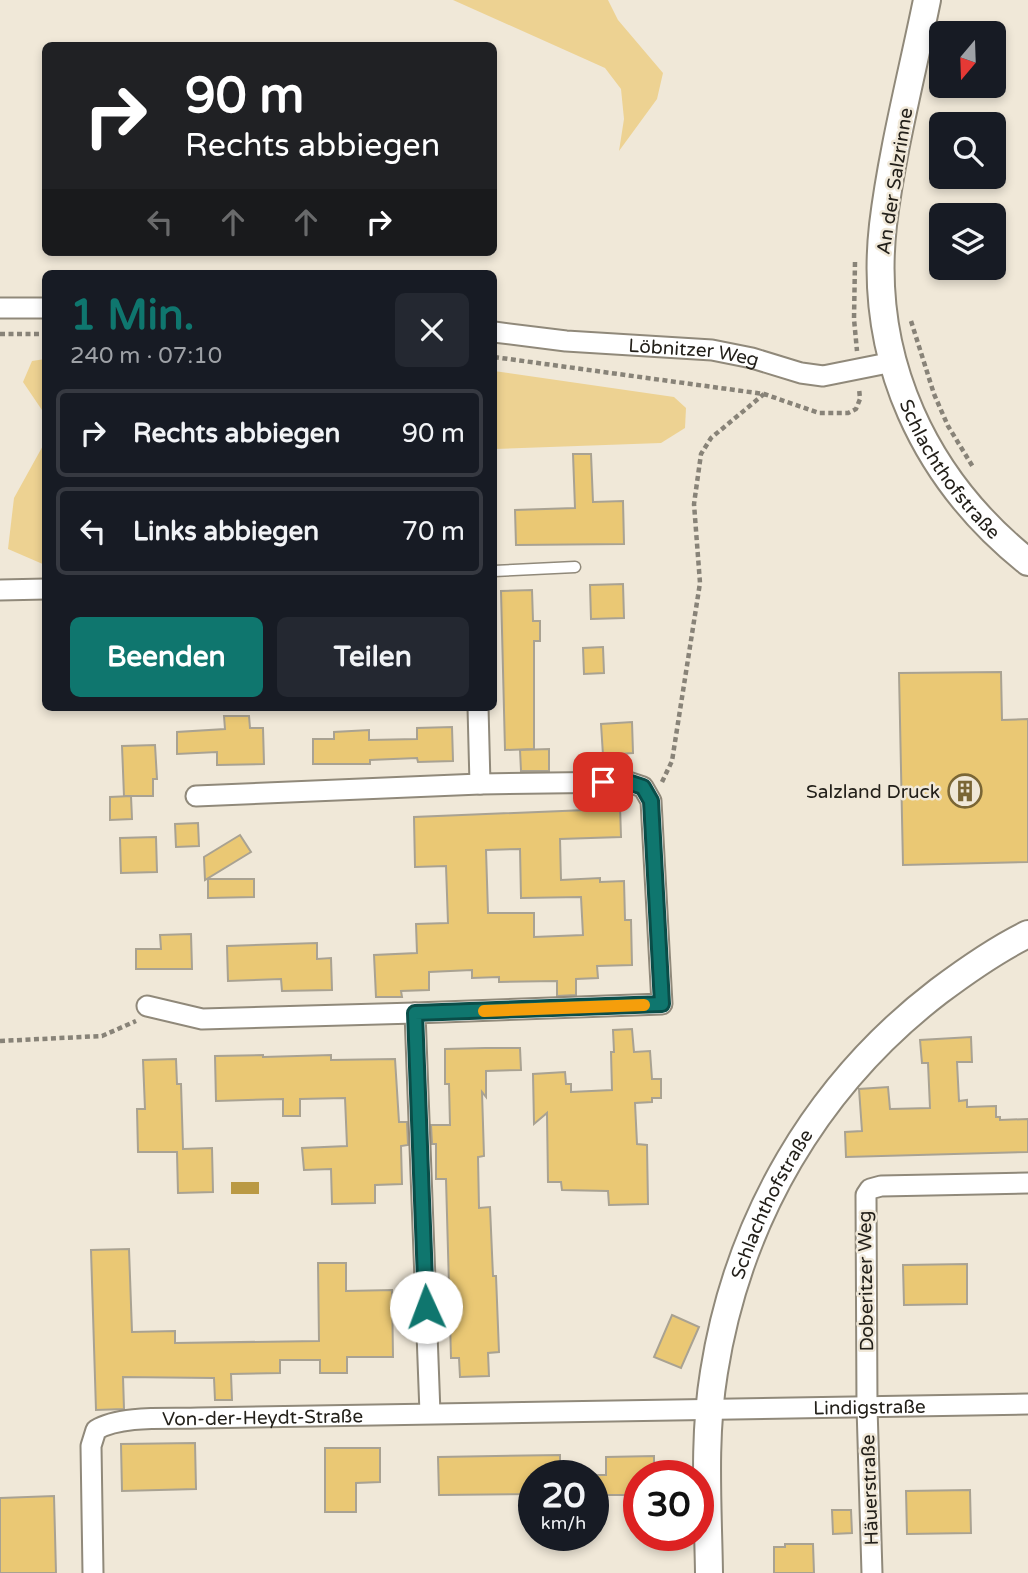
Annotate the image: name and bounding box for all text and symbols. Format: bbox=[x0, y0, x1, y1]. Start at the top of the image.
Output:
north arrow bbox=[929, 21, 1006, 98]
map controls bbox=[929, 21, 1006, 280]
text: 90 m bbox=[185, 67, 304, 126]
icon: right bbox=[70, 70, 161, 161]
street label: An der Salzrinne bbox=[873, 106, 917, 256]
button: search bbox=[929, 112, 1006, 189]
text: Rechts abbiegen bbox=[185, 127, 440, 165]
icon: left bbox=[141, 203, 179, 241]
icon: ahead bbox=[214, 203, 252, 241]
icon: ahead bbox=[287, 203, 325, 241]
icon: right bbox=[360, 203, 398, 241]
button: layers bbox=[929, 203, 1006, 280]
text: 1 Min. bbox=[70, 290, 194, 341]
button: close bbox=[395, 293, 469, 367]
street label: Löbnitzer Weg bbox=[628, 335, 762, 372]
text: 240 m · 07:10 bbox=[70, 342, 222, 370]
street label: Schlachthofstraße bbox=[895, 396, 1004, 544]
icon: right bbox=[74, 414, 112, 452]
text: Rechts abbiegen bbox=[133, 418, 340, 449]
text: 90 m bbox=[402, 418, 465, 449]
icon: left bbox=[74, 512, 112, 550]
text: Links abbiegen bbox=[133, 516, 319, 547]
text: 70 m bbox=[402, 516, 465, 547]
button: Beenden bbox=[70, 617, 263, 697]
button: Teilen bbox=[277, 617, 469, 697]
pin bbox=[573, 752, 633, 812]
icon: arrive bbox=[584, 763, 622, 801]
building icon: Salzland Druck bbox=[946, 772, 984, 810]
place label: Salzland Druck bbox=[806, 781, 940, 803]
street label: Schlachthofstraße bbox=[727, 1125, 818, 1282]
street label: Doberitzer Weg bbox=[854, 1210, 878, 1352]
position arrow bbox=[389, 1270, 463, 1344]
street label: Lindigstraße bbox=[813, 1396, 926, 1420]
street label: Von-der-Heydt-Straße bbox=[162, 1405, 363, 1430]
street label: Häuerstraße bbox=[857, 1434, 883, 1546]
speed limit sign: 30 bbox=[623, 1460, 714, 1551]
text: 20 bbox=[542, 1475, 585, 1517]
text: km/h bbox=[541, 1512, 586, 1534]

